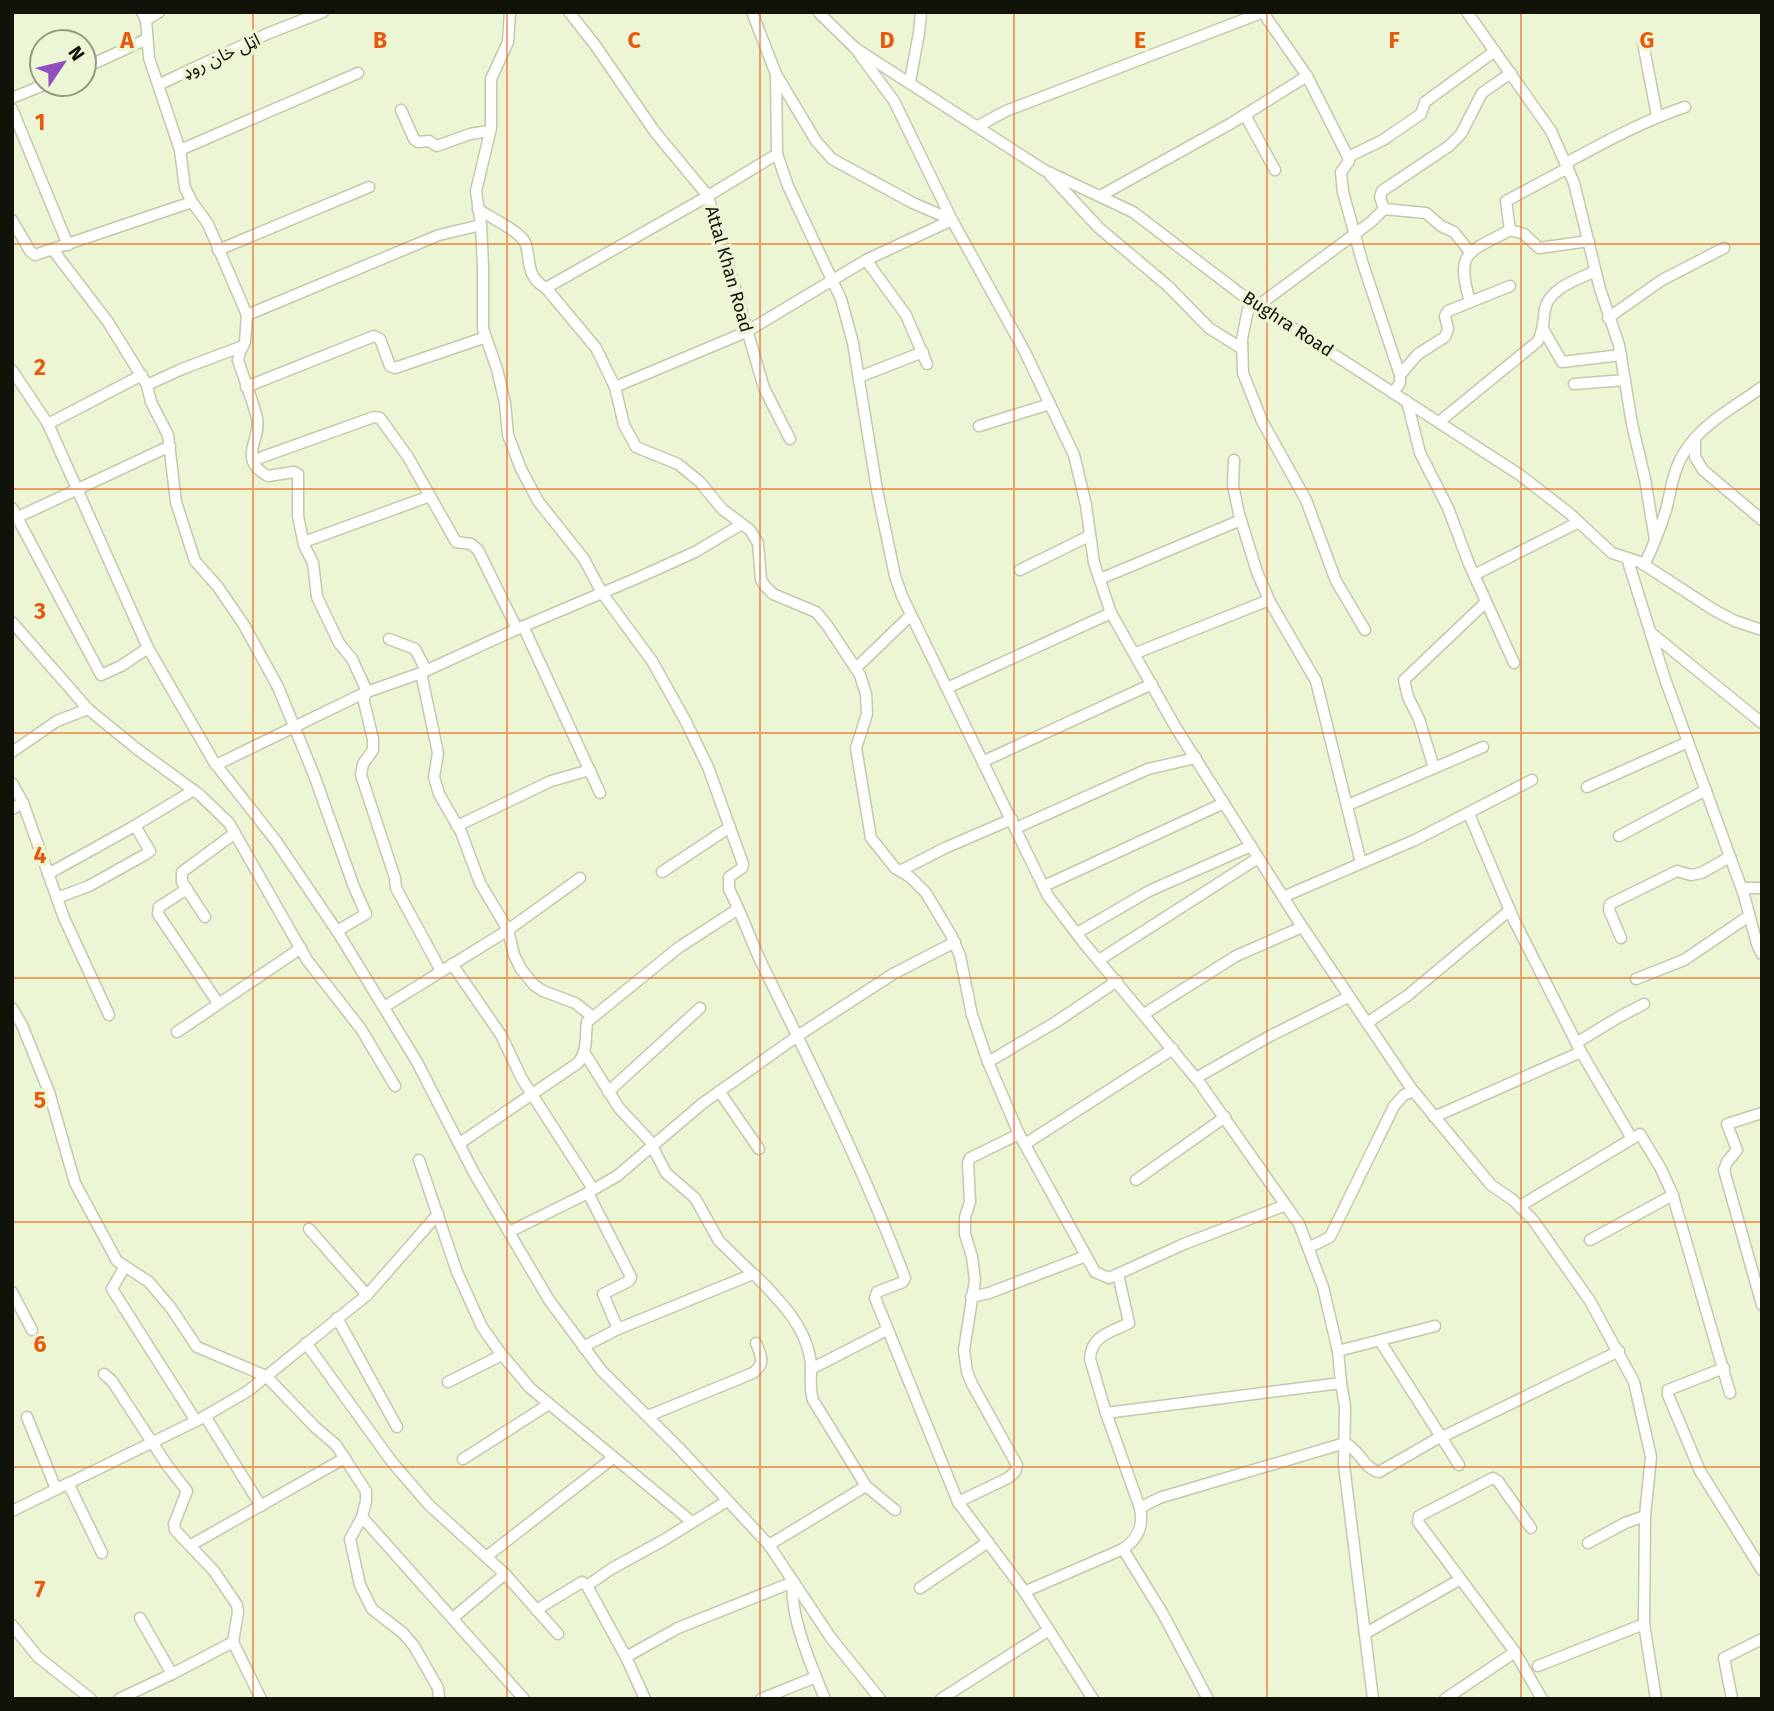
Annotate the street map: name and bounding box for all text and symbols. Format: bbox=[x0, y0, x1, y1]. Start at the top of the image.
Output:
text: A bbox=[119, 26, 134, 54]
text: B bbox=[373, 26, 387, 54]
text: C bbox=[627, 26, 641, 54]
text: D bbox=[880, 26, 895, 54]
text: E bbox=[1134, 26, 1146, 54]
text: F bbox=[1388, 26, 1400, 54]
text: G bbox=[1640, 26, 1654, 54]
north arrow bbox=[28, 28, 98, 98]
street label: اټل خان روډ bbox=[178, 28, 264, 84]
text: N bbox=[63, 42, 90, 65]
text: 1 bbox=[35, 108, 45, 136]
street label: Attal Khan Road bbox=[700, 203, 758, 335]
street label: Bughra Road bbox=[1239, 287, 1337, 361]
text: 2 bbox=[34, 353, 46, 381]
text: 3 bbox=[33, 597, 46, 625]
text: 4 bbox=[34, 841, 47, 869]
text: 5 bbox=[34, 1086, 46, 1114]
text: 6 bbox=[34, 1330, 47, 1358]
text: 7 bbox=[35, 1575, 46, 1603]

